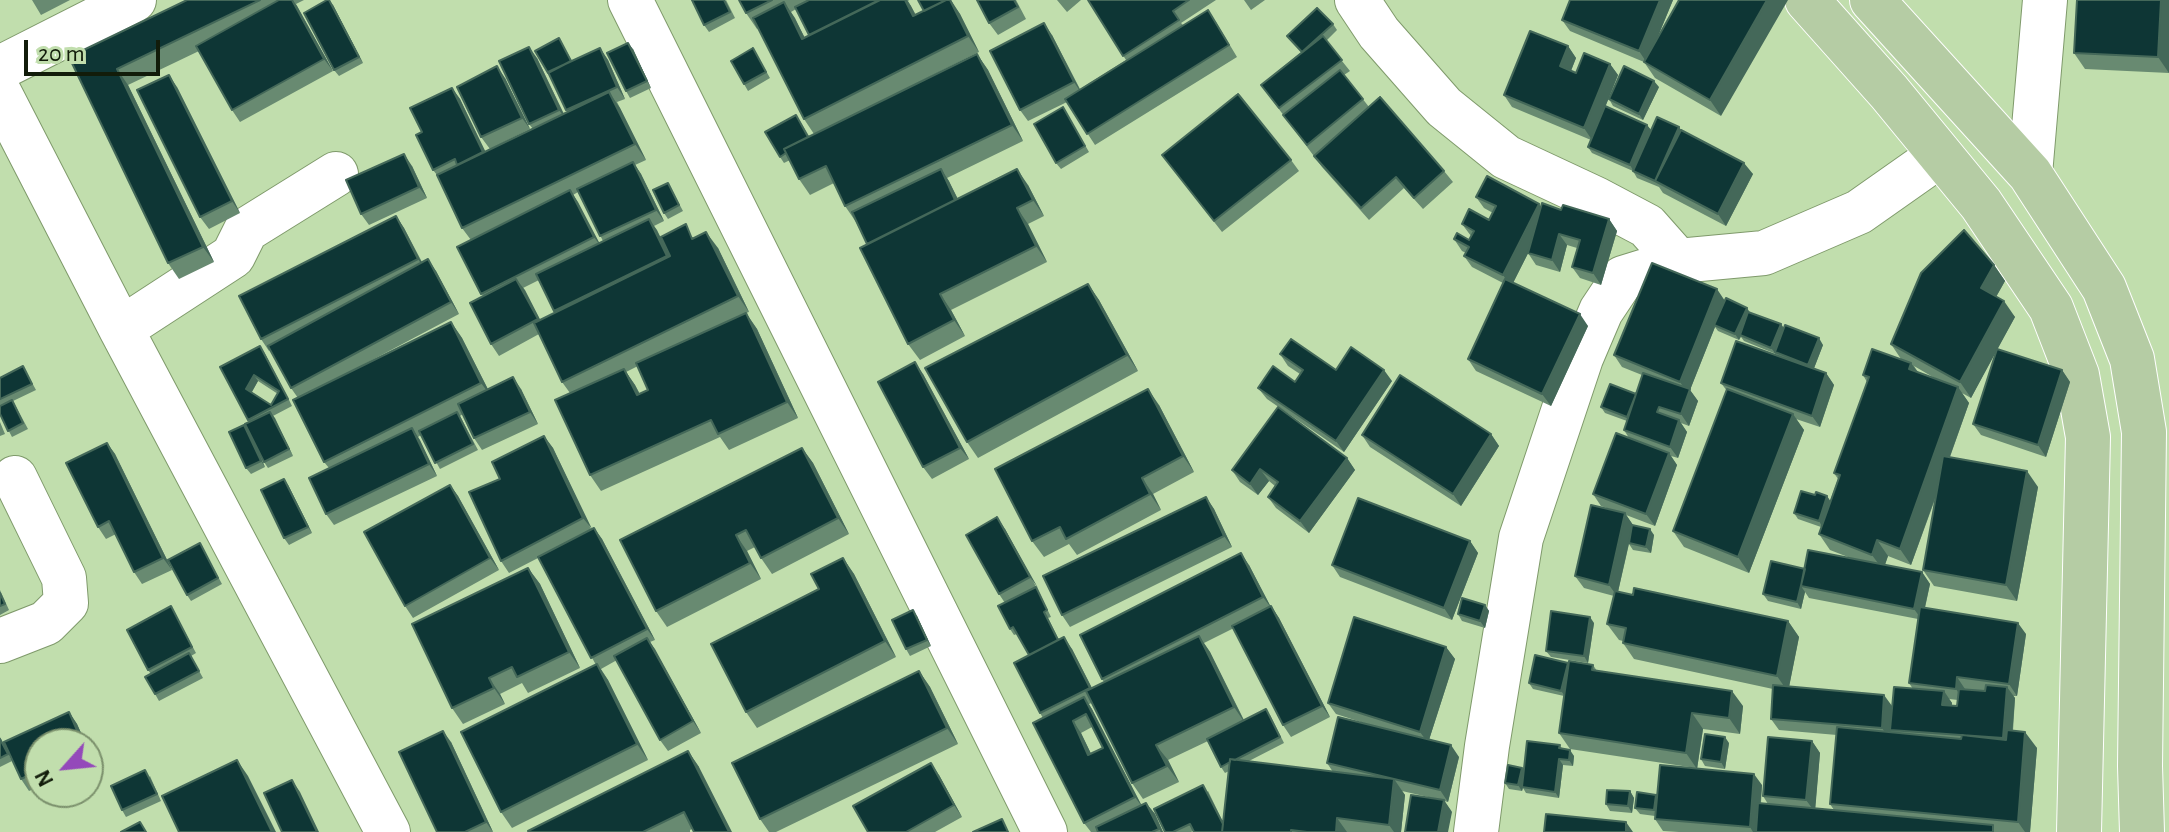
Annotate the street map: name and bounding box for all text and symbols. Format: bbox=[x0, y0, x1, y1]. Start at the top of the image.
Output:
scale bar bbox=[28, 24, 164, 74]
text: 20 m bbox=[38, 42, 85, 66]
north arrow bbox=[24, 728, 104, 808]
text: N bbox=[31, 766, 58, 790]

